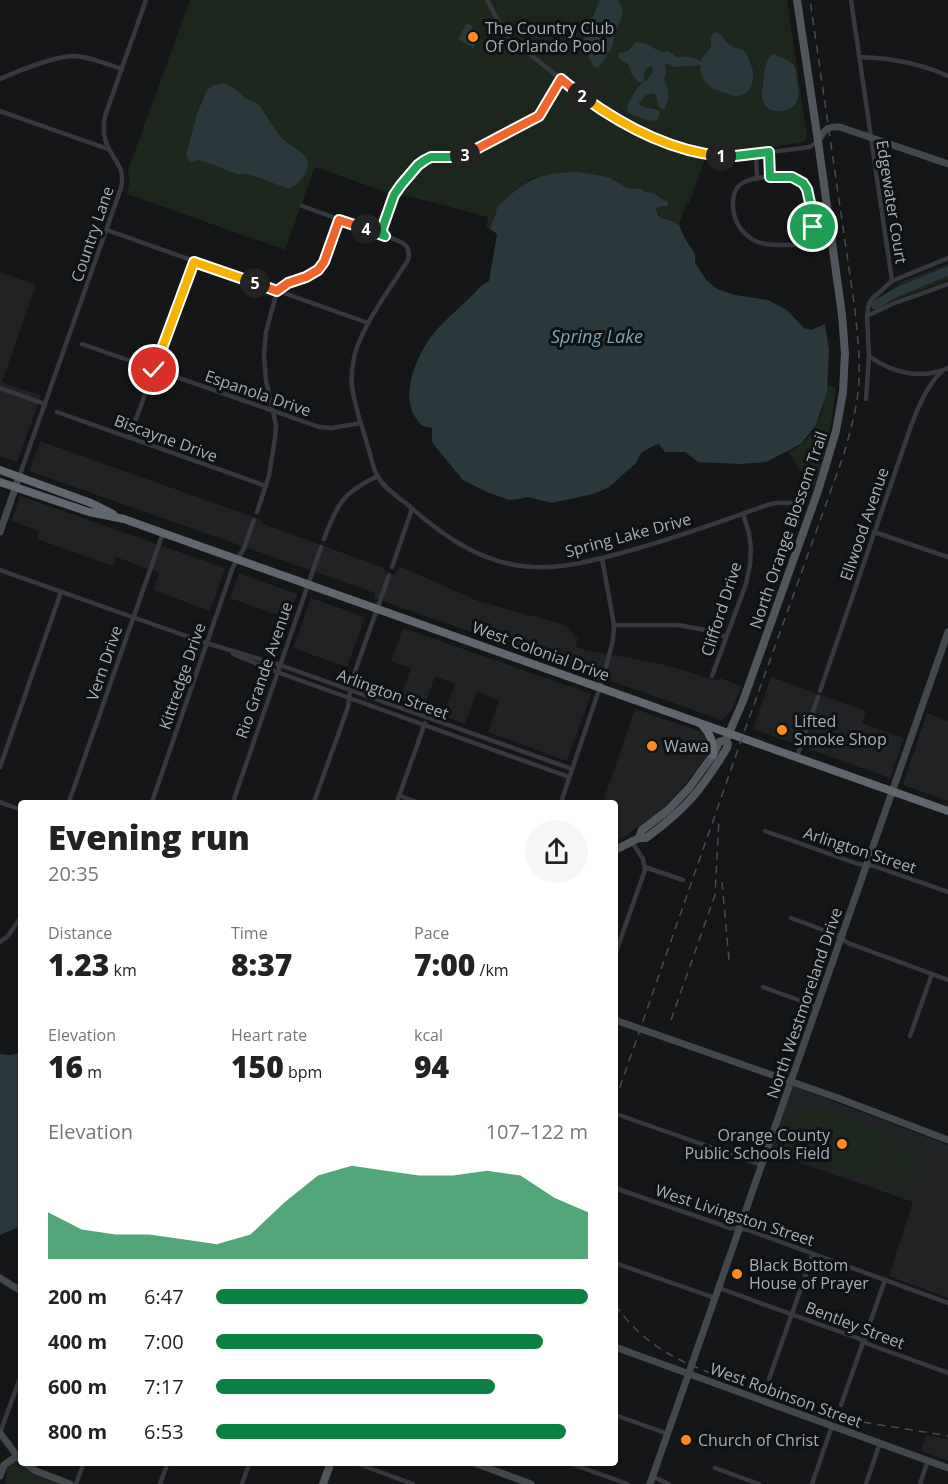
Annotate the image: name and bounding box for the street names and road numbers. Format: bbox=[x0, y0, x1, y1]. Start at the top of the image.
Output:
street label: Edgewater Court bbox=[871, 139, 913, 266]
street label: Country Lane bbox=[65, 183, 119, 285]
street label: Espanola Drive bbox=[202, 365, 314, 421]
street label: Biscayne Drive bbox=[111, 409, 221, 467]
street label: North Orange Blossom Trail bbox=[744, 428, 832, 632]
street label: Ellwood Avenue bbox=[834, 464, 894, 583]
street label: Spring Lake Drive bbox=[562, 508, 694, 562]
street label: Clifford Drive bbox=[695, 559, 747, 659]
street label: Rio Grande Avenue bbox=[230, 599, 298, 741]
street label: West Colonial Drive bbox=[469, 616, 613, 686]
street label: Kittredge Drive bbox=[153, 620, 211, 732]
street label: Vern Drive bbox=[81, 622, 127, 704]
street label: Arlington Street bbox=[334, 664, 452, 724]
street label: Arlington Street bbox=[801, 821, 919, 879]
street label: North Westmoreland Drive bbox=[761, 904, 847, 1102]
street label: West Livingston Street bbox=[653, 1179, 818, 1251]
street label: Bentley Street bbox=[802, 1296, 908, 1354]
street label: West Robinson Street bbox=[707, 1357, 865, 1433]

